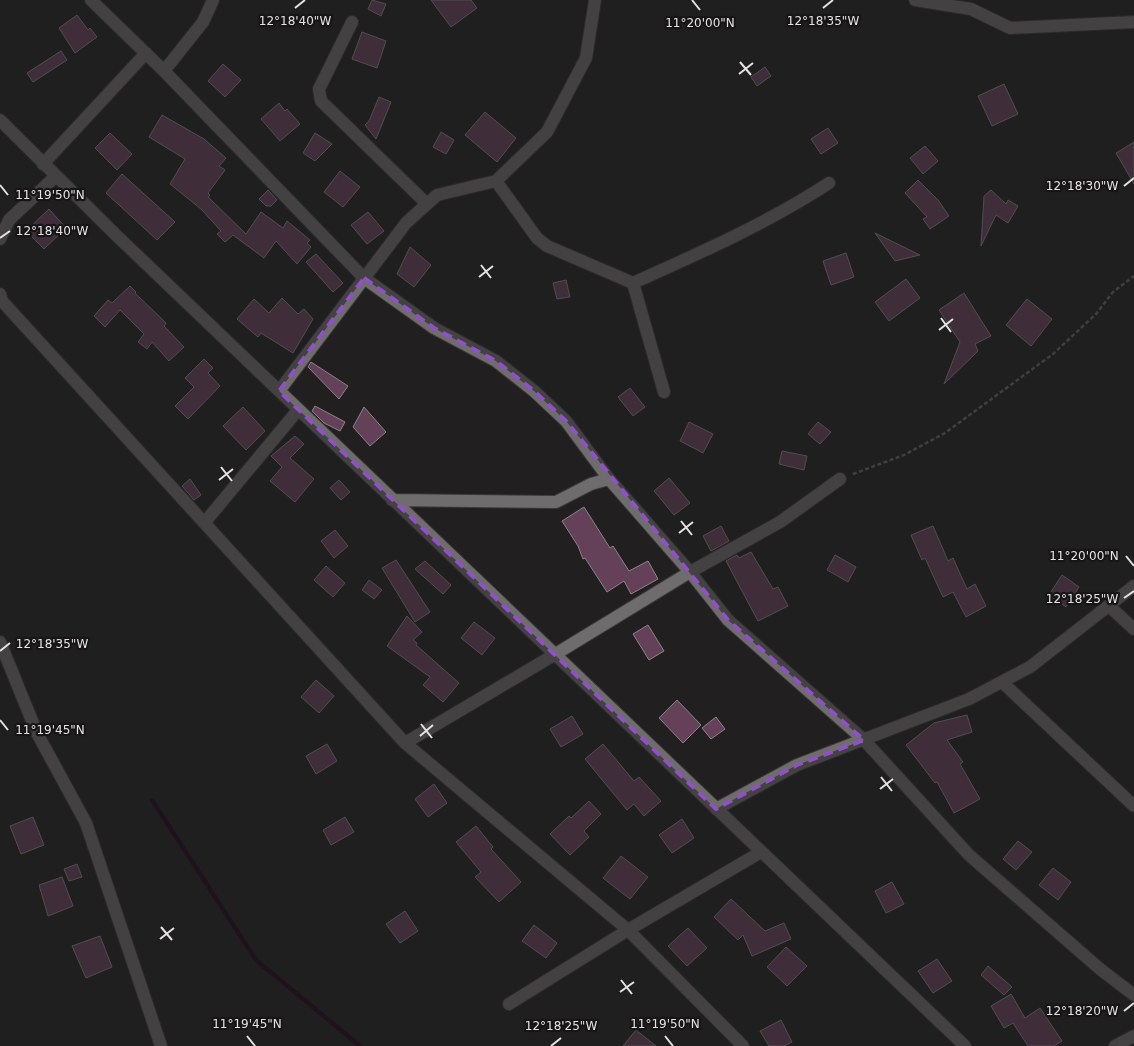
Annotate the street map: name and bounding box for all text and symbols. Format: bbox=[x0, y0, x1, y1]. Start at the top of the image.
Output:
text: 12°18'40"W bbox=[259, 14, 331, 28]
text: 12°18'35"W bbox=[787, 14, 859, 28]
text: 11°20'00"N bbox=[665, 16, 735, 30]
text: 12°18'30"W bbox=[1046, 179, 1118, 193]
text: 11°19'50"N bbox=[15, 188, 85, 202]
text: 12°18'40"W bbox=[16, 224, 88, 238]
text: 11°20'00"N bbox=[1049, 549, 1119, 563]
text: 12°18'25"W bbox=[1046, 592, 1118, 606]
text: 12°18'35"W bbox=[16, 637, 88, 651]
text: 11°19'45"N bbox=[15, 723, 85, 737]
text: 12°18'20"W bbox=[1046, 1004, 1118, 1018]
text: 11°19'45"N bbox=[212, 1017, 282, 1031]
text: 11°19'50"N bbox=[630, 1017, 700, 1031]
text: 12°18'25"W bbox=[525, 1019, 597, 1033]

